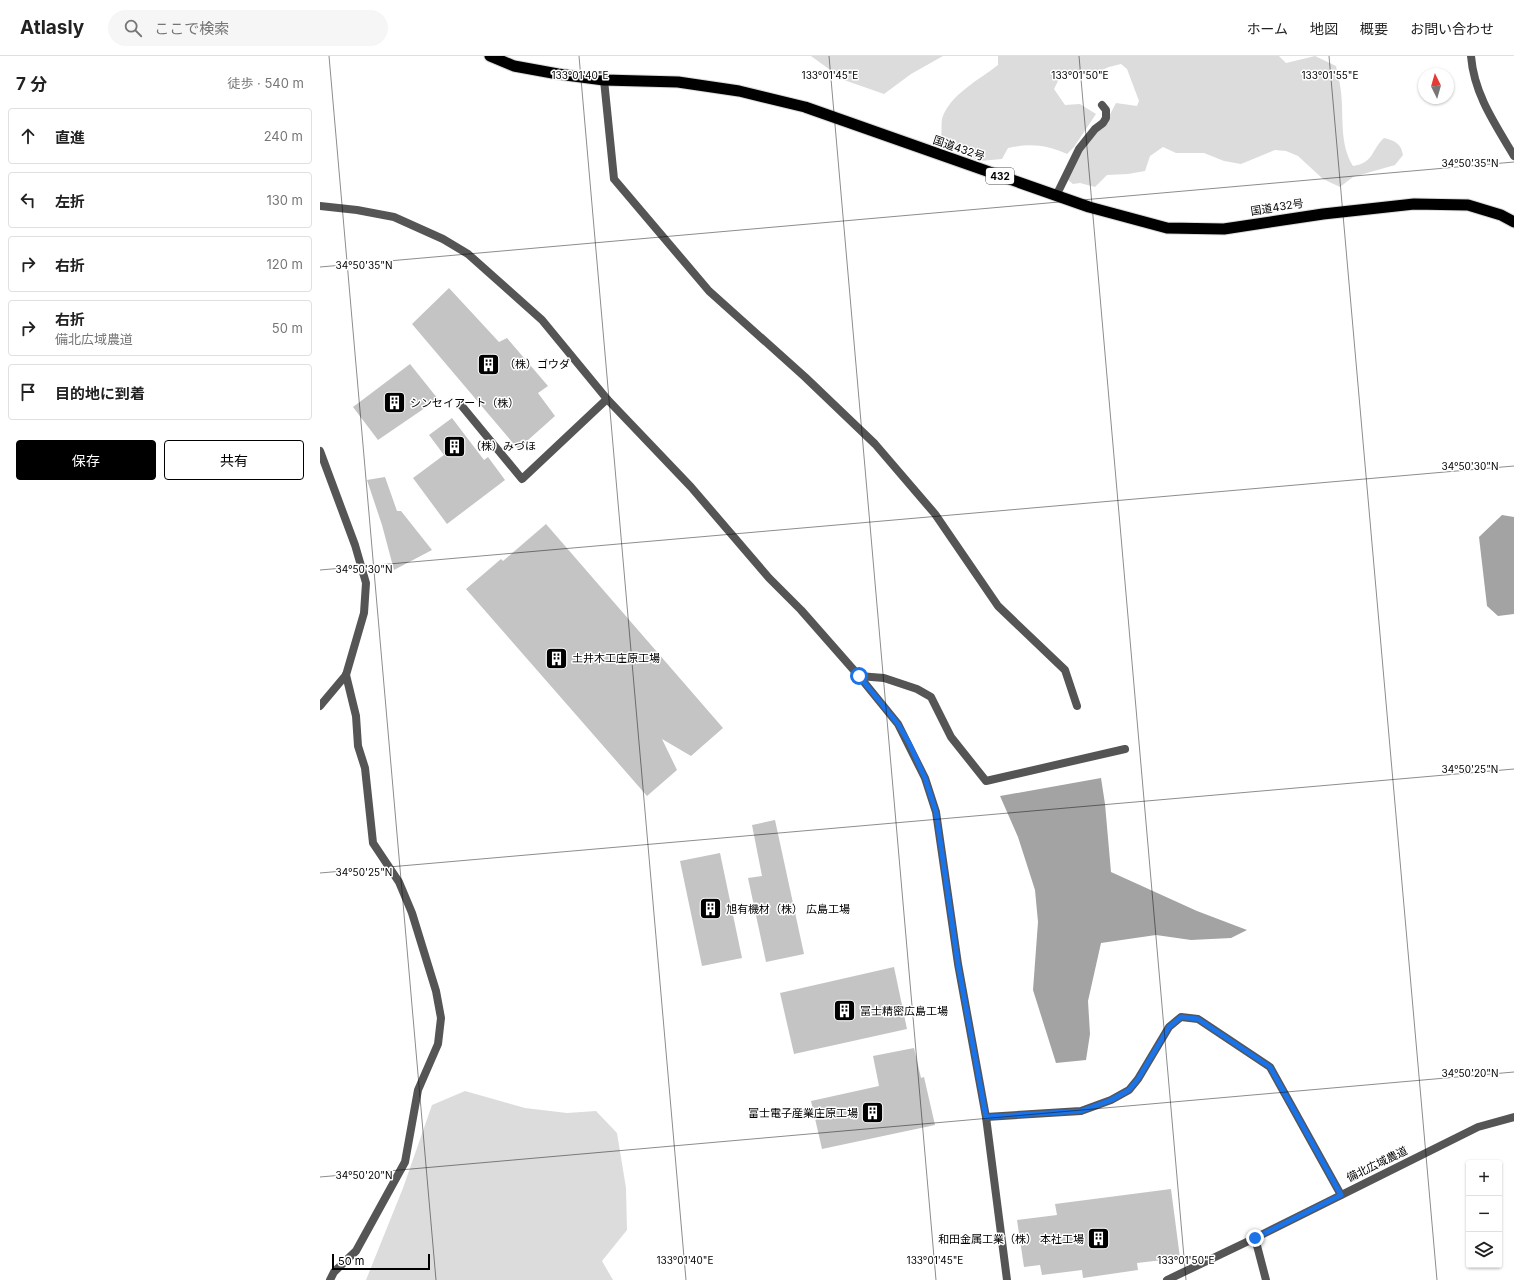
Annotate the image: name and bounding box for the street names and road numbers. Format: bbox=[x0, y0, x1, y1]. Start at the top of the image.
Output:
street label: 国道432号 bbox=[931, 133, 987, 163]
road number: 432 bbox=[986, 168, 1014, 184]
street label: 国道432号 bbox=[1249, 196, 1305, 218]
street label: 備北広域農道 bbox=[1344, 1143, 1410, 1185]

